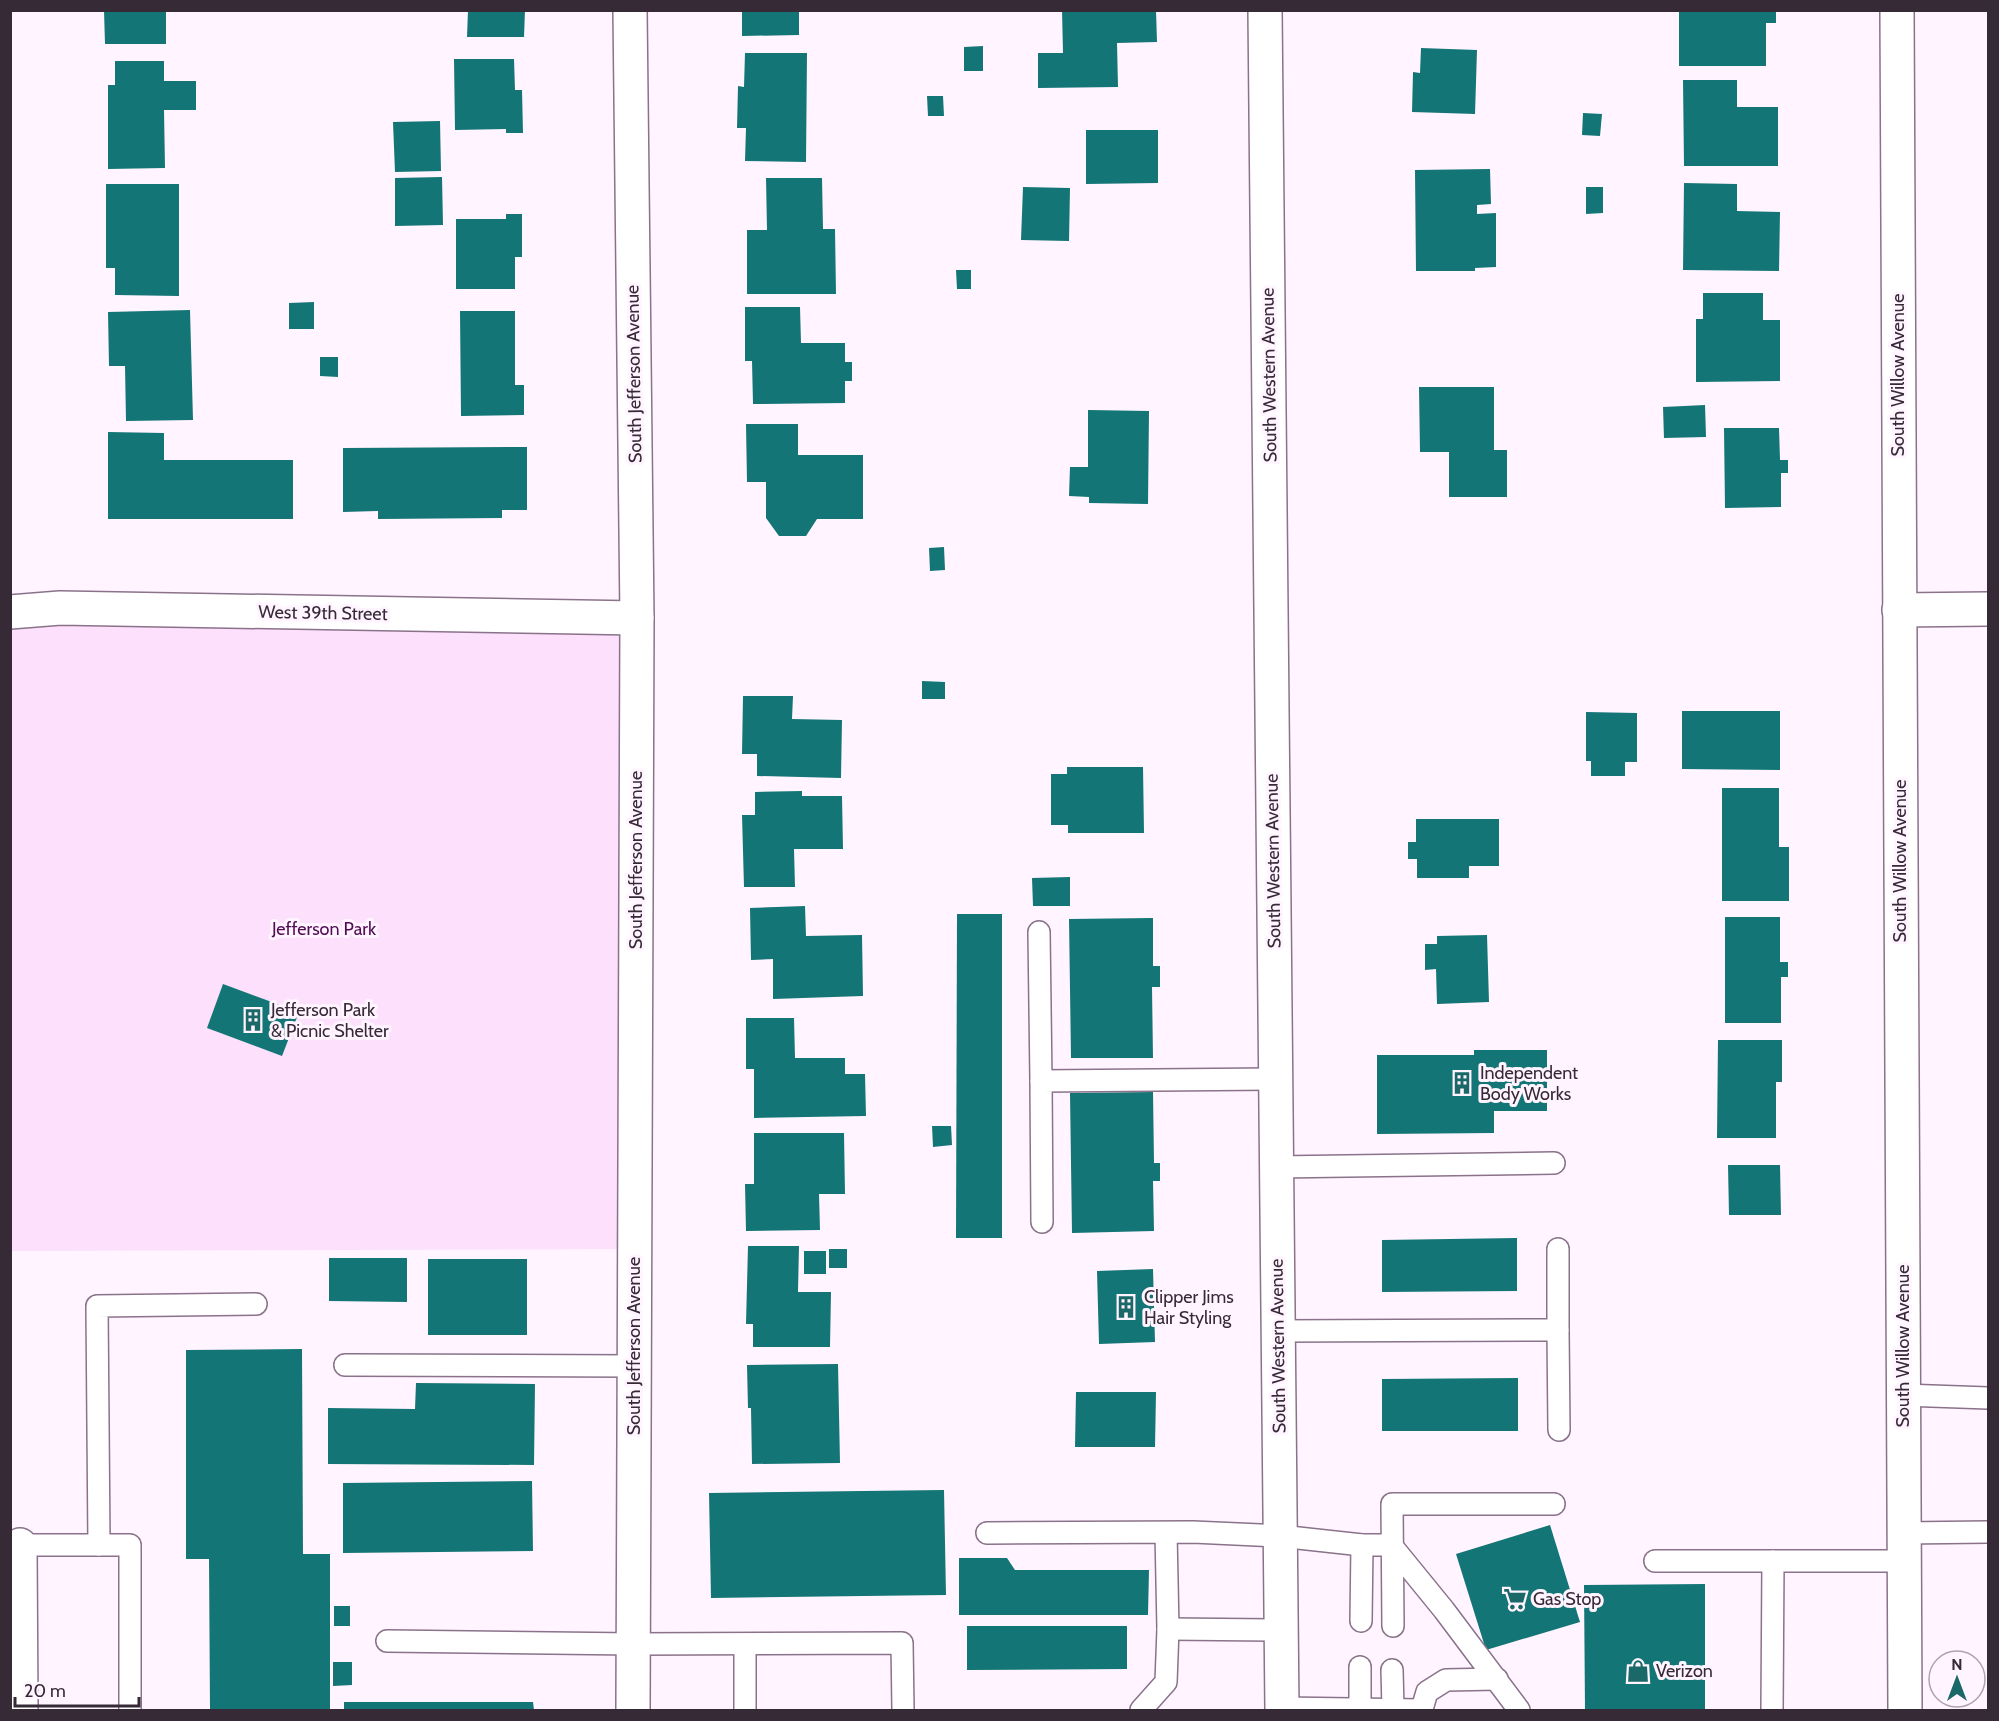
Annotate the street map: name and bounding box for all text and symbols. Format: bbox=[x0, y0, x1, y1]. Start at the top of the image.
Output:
street label: South Jefferson Avenue bbox=[621, 285, 647, 463]
street label: South Western Avenue bbox=[1256, 287, 1282, 463]
street label: South Willow Avenue bbox=[1887, 294, 1909, 456]
street label: West 39th Street bbox=[258, 601, 388, 625]
street label: South Jefferson Avenue bbox=[625, 771, 647, 949]
street label: South Western Avenue bbox=[1260, 773, 1286, 949]
street label: South Willow Avenue bbox=[1889, 780, 1911, 942]
park label: Jefferson Park bbox=[271, 918, 377, 940]
place label: Jefferson Park & Picnic Shelter bbox=[270, 999, 389, 1042]
building icon: Jefferson Park & Picnic Shelter bbox=[240, 1007, 266, 1033]
place label: Independent Body Works bbox=[1480, 1062, 1578, 1105]
building icon: Independent Body Works bbox=[1449, 1070, 1475, 1096]
street label: South Jefferson Avenue bbox=[623, 1257, 645, 1435]
street label: South Western Avenue bbox=[1265, 1258, 1291, 1434]
street label: South Willow Avenue bbox=[1892, 1265, 1914, 1427]
place label: Clipper Jims Hair Styling bbox=[1144, 1286, 1234, 1329]
building icon: Clipper Jims Hair Styling bbox=[1113, 1294, 1139, 1320]
supermarket icon: Gas Stop bbox=[1502, 1586, 1528, 1612]
place label: Gas Stop bbox=[1533, 1588, 1601, 1610]
north arrow bbox=[1927, 1649, 1987, 1709]
text: N bbox=[1951, 1655, 1963, 1674]
shop icon: Verizon bbox=[1625, 1658, 1651, 1684]
place label: Verizon bbox=[1656, 1660, 1713, 1682]
scale bar bbox=[15, 1670, 140, 1708]
text: 20 m bbox=[24, 1680, 66, 1702]

